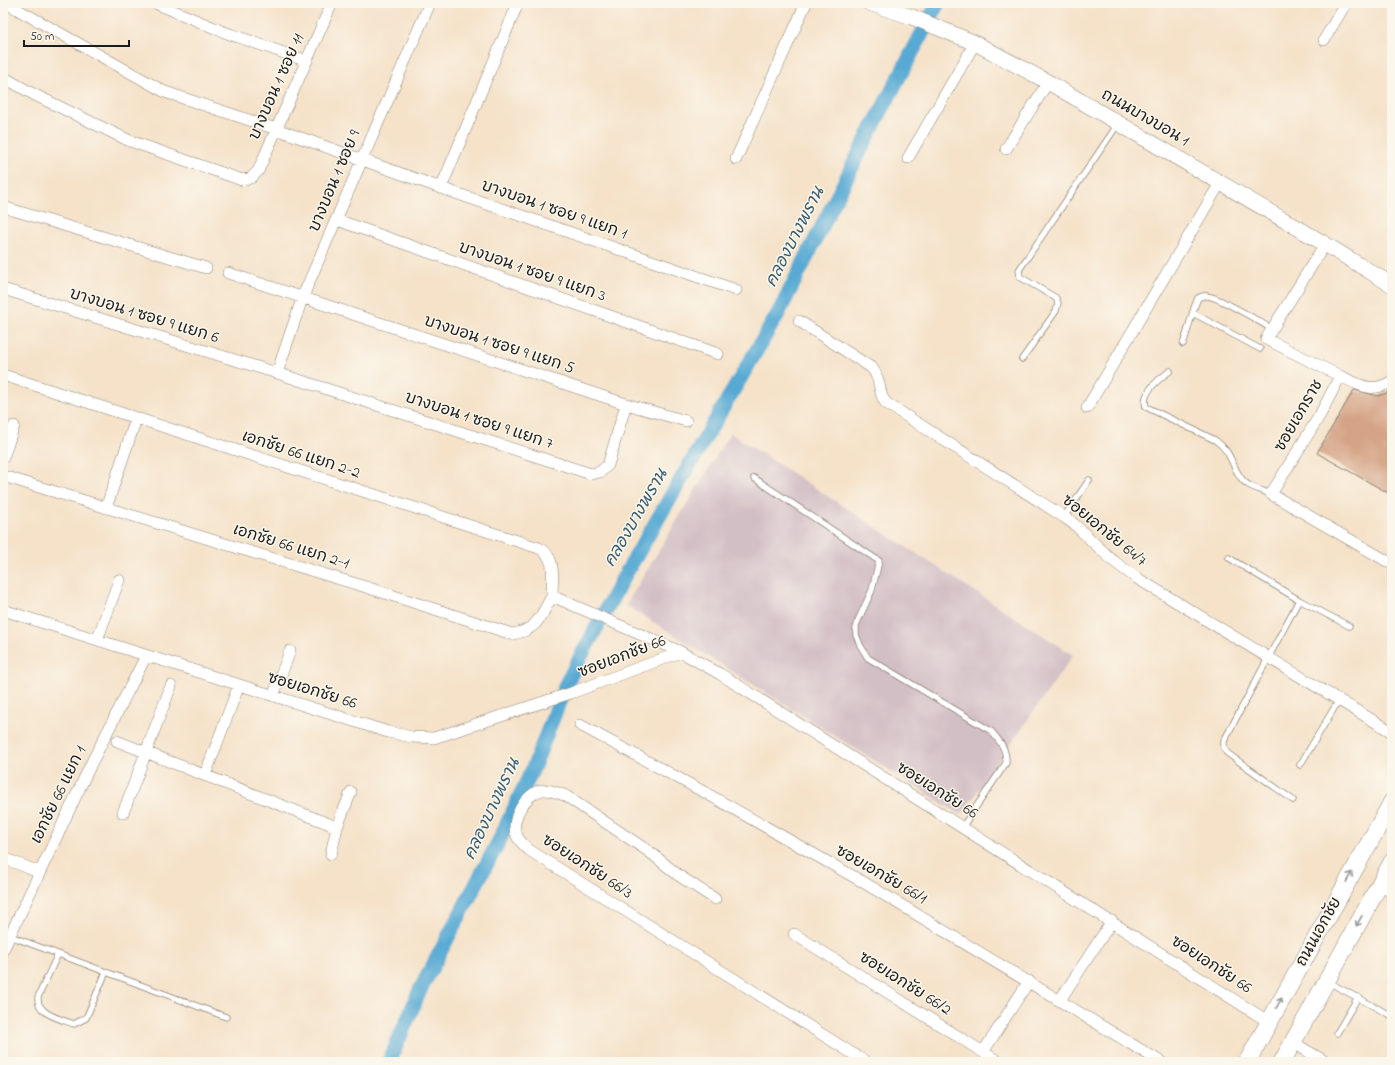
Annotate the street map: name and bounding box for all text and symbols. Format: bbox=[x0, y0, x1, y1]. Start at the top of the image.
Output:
scale bar bbox=[24, 22, 129, 48]
text: 50 m bbox=[30, 28, 54, 46]
street label: บางบอน 1 ซอย 11 bbox=[243, 30, 311, 144]
street label: ถนนบางบอน 1 bbox=[1097, 83, 1193, 153]
street label: บางบอน 1 ซอย 9 bbox=[303, 126, 367, 236]
street label: บางบอน 1 ซอย 9 แยก 1 bbox=[478, 174, 630, 246]
water label: คลองบางพราน bbox=[759, 181, 832, 291]
street label: บางบอน 1 ซอย 9 แยก 3 bbox=[455, 236, 609, 308]
street label: บางบอน 1 ซอย 9 แยก 6 bbox=[66, 282, 222, 350]
street label: บางบอน 1 ซอย 9 แยก 5 bbox=[421, 309, 577, 381]
street label: ซอยเอกราช bbox=[1269, 376, 1329, 456]
street label: บางบอน 1 ซอย 9 แยก 7 bbox=[402, 386, 557, 456]
street label: เอกชัย 66 แยก 2-2 bbox=[239, 425, 363, 485]
water label: คลองบางพราน bbox=[598, 463, 675, 572]
street label: ซอยเอกชัย 64/7 bbox=[1056, 489, 1152, 573]
street label: เอกชัย 66 แยก 2-1 bbox=[230, 518, 352, 576]
street label: ซอยเอกชัย 66 bbox=[575, 629, 669, 685]
street label: ซอยเอกชัย 66 bbox=[264, 666, 360, 716]
street label: เอกชัย 66 แยก 1 bbox=[25, 742, 93, 848]
water label: คลองบางพราน bbox=[458, 753, 527, 864]
street label: ซอยเอกชัย 66 bbox=[892, 756, 982, 826]
street label: ซอยเอกชัย 66/3 bbox=[537, 829, 637, 905]
street label: ซอยเอกชัย 66/1 bbox=[831, 839, 931, 911]
one-way arrow bbox=[1346, 872, 1353, 884]
street label: ถนนเอกชัย bbox=[1290, 893, 1348, 971]
one-way arrow bbox=[1355, 915, 1363, 927]
street label: ซอยเอกชัย 66 bbox=[1166, 930, 1256, 1000]
street label: ซอยเอกชัย 66/2 bbox=[854, 946, 956, 1022]
one-way arrow bbox=[1276, 997, 1284, 1009]

